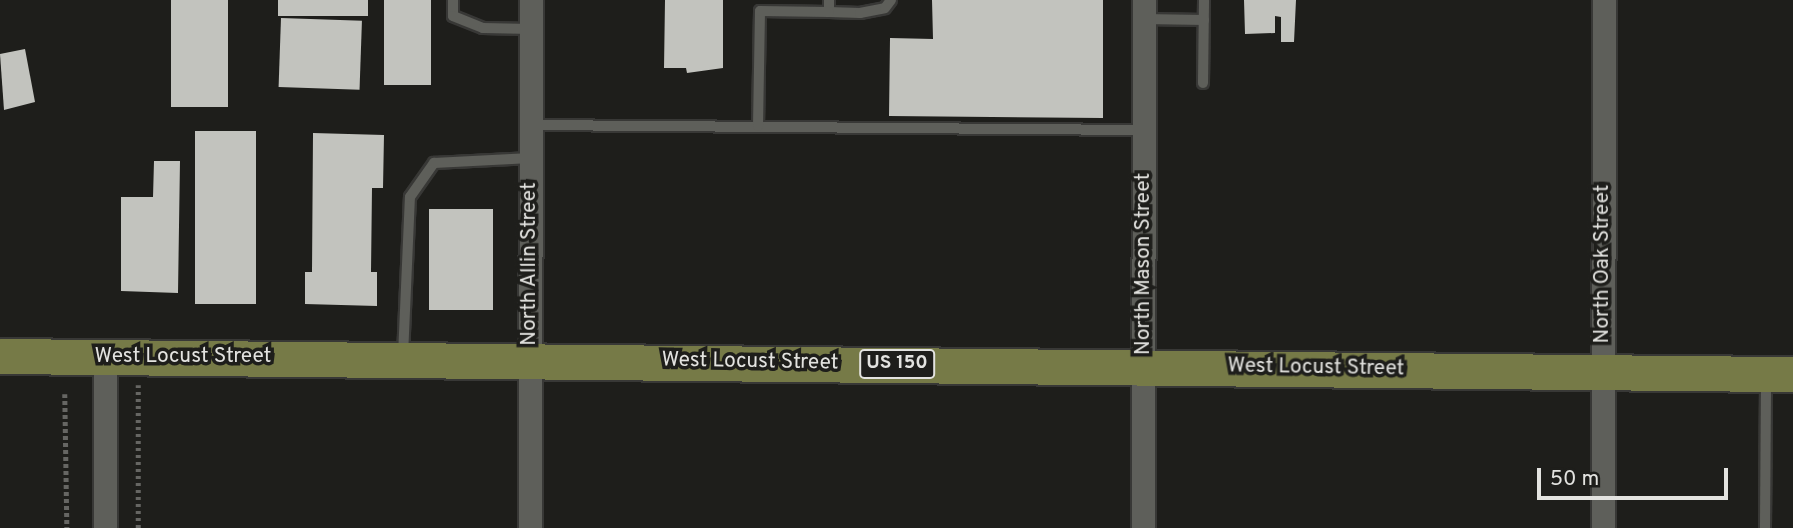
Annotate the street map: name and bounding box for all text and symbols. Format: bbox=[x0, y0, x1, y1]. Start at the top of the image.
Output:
street label: North Mason Street bbox=[1131, 173, 1157, 355]
street label: North Allin Street bbox=[517, 182, 543, 346]
street label: North Oak Street bbox=[1590, 184, 1616, 344]
street label: West Locust Street bbox=[94, 344, 272, 370]
street label: West Locust Street bbox=[661, 348, 839, 376]
road number: US 150 bbox=[858, 348, 936, 380]
street label: West Locust Street bbox=[1227, 354, 1405, 382]
scale bar bbox=[1541, 454, 1732, 498]
text: 50 m bbox=[1550, 466, 1599, 493]

